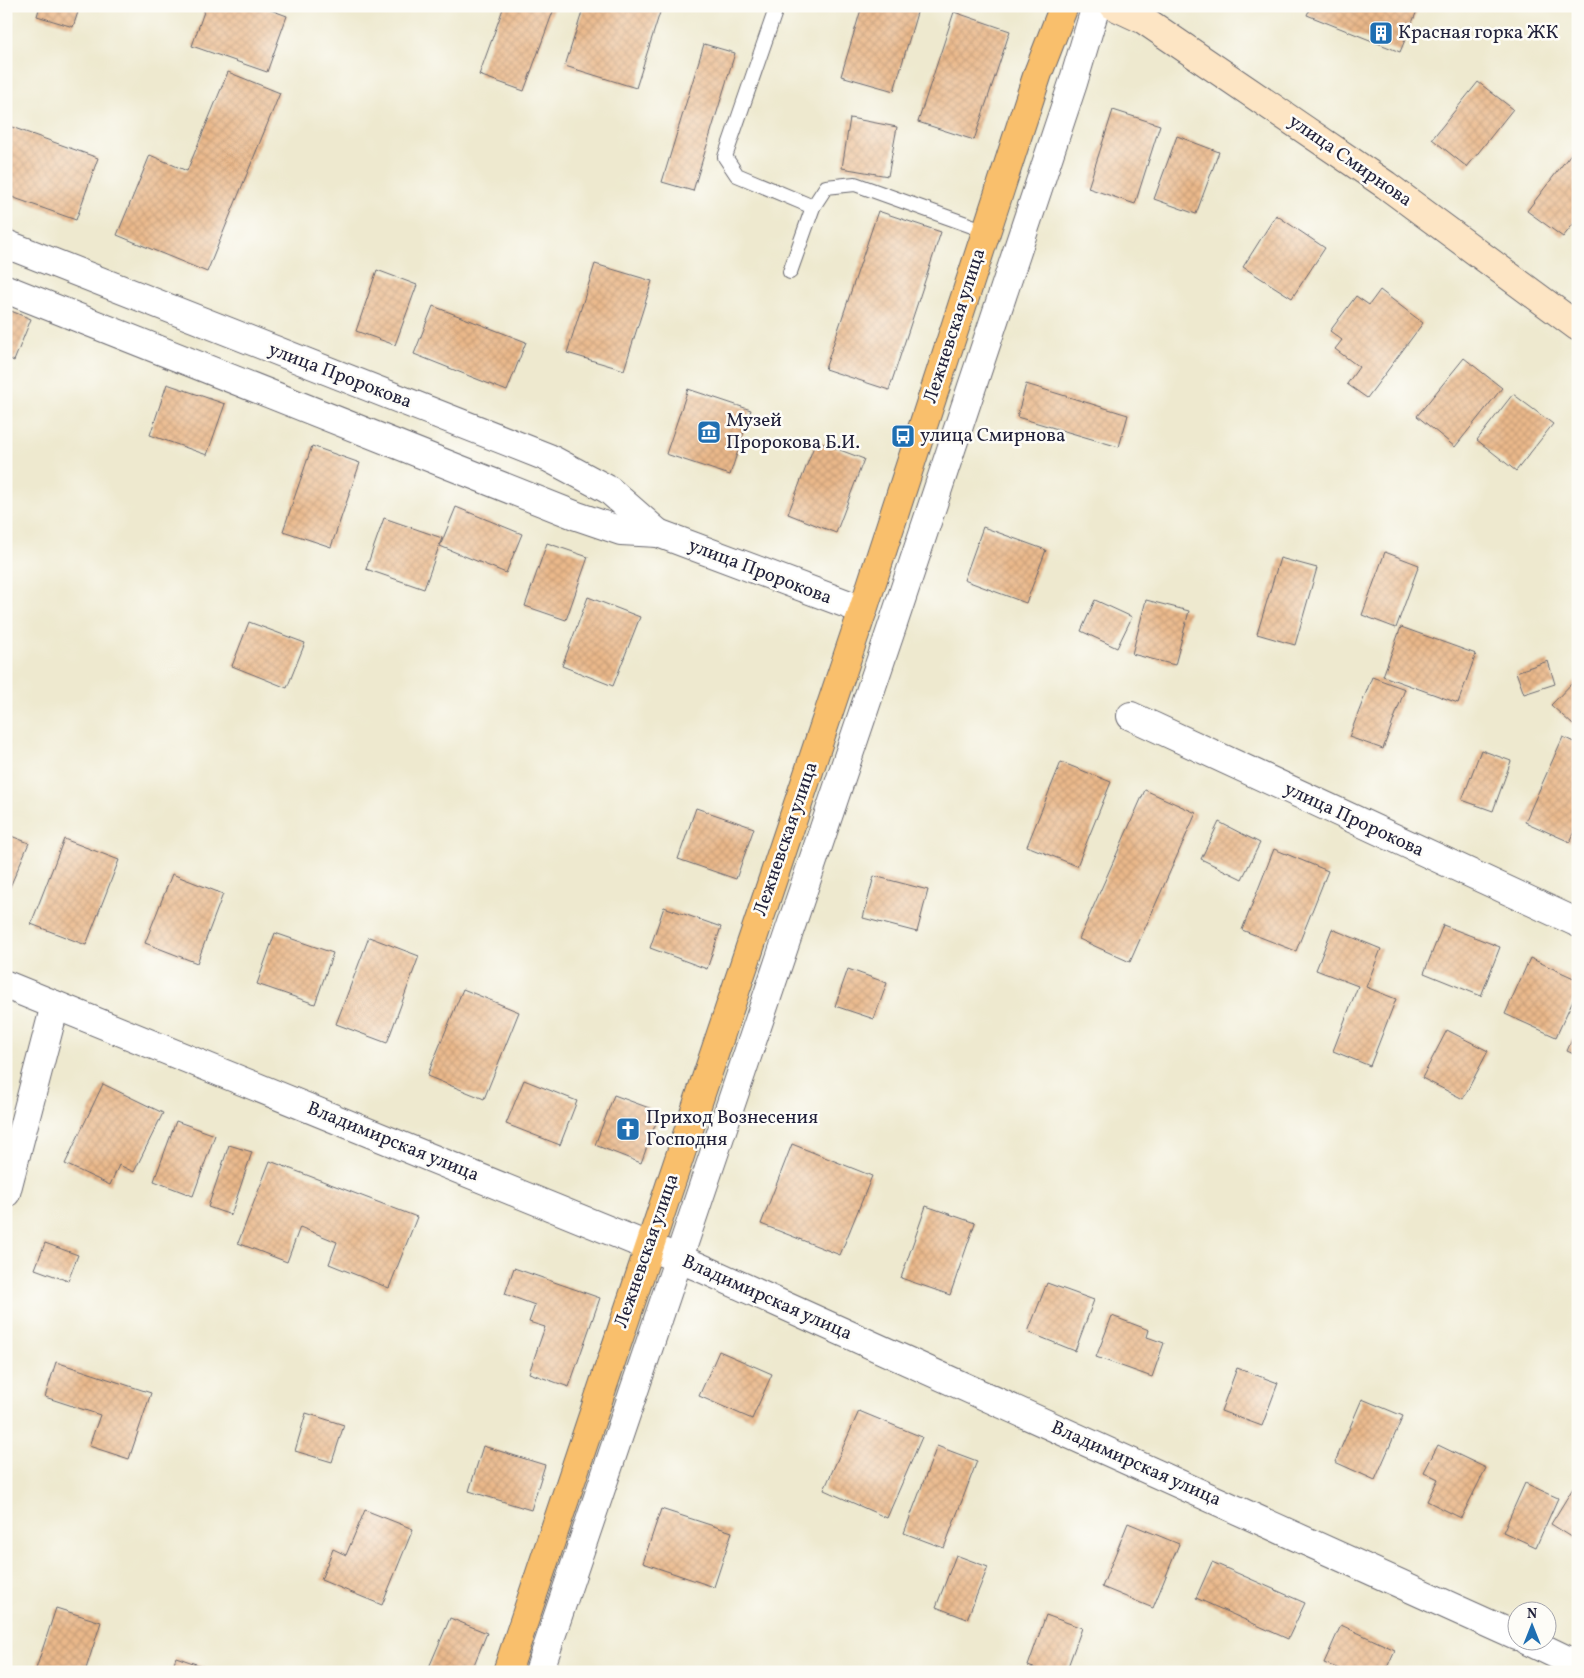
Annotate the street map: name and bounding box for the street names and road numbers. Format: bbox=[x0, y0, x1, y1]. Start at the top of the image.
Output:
street label: улица Смирнова bbox=[1283, 109, 1417, 213]
street label: Лежневская улица bbox=[918, 245, 992, 407]
street label: улица Пророкова bbox=[264, 337, 416, 415]
street label: улица Пророкова bbox=[684, 533, 836, 611]
street label: Лежневская улица bbox=[747, 759, 825, 919]
street label: улица Пророкова bbox=[1280, 776, 1428, 864]
street label: Владимирская улица bbox=[303, 1096, 483, 1188]
street label: Лежневская улица bbox=[608, 1171, 686, 1331]
street label: Владимирская улица bbox=[678, 1249, 856, 1347]
street label: Владимирская улица bbox=[1047, 1415, 1225, 1513]

